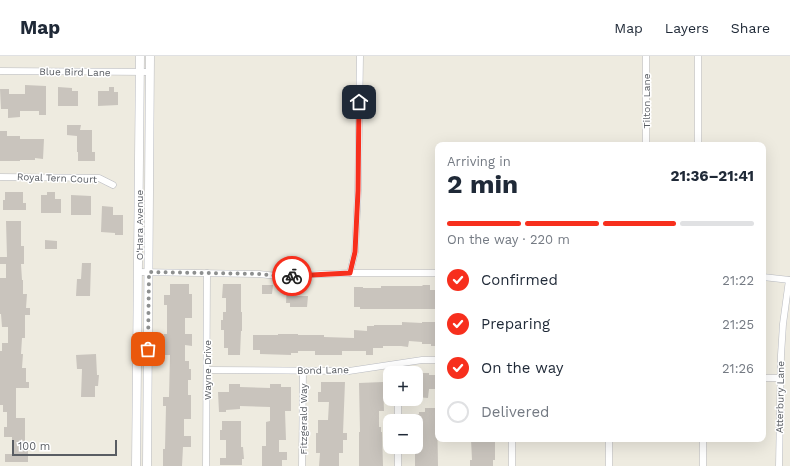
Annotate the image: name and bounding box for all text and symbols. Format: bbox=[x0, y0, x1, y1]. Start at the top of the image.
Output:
text: Map bbox=[20, 16, 60, 39]
text: Map bbox=[614, 20, 643, 36]
text: Layers bbox=[665, 20, 709, 36]
text: Share bbox=[731, 20, 770, 36]
street label: Blue Bird Lane bbox=[39, 66, 111, 78]
street label: Tilton Lane bbox=[641, 73, 652, 128]
pin bbox=[342, 85, 376, 119]
icon: home bbox=[348, 91, 370, 113]
text: Arriving in bbox=[447, 154, 511, 169]
text: 21:36–21:41 bbox=[671, 167, 754, 185]
text: 2 min bbox=[447, 169, 518, 199]
street label: Royal Tern Court bbox=[17, 171, 98, 185]
street label: O'Hara Avenue bbox=[134, 190, 145, 260]
text: On the way · 220 m bbox=[447, 232, 570, 247]
courier bbox=[272, 256, 312, 296]
icon: bike bbox=[281, 265, 303, 287]
icon: check bbox=[447, 269, 469, 291]
text: Confirmed bbox=[481, 271, 558, 289]
text: 21:22 bbox=[722, 273, 754, 288]
icon: check bbox=[447, 313, 469, 335]
text: Preparing bbox=[481, 315, 550, 333]
text: 21:25 bbox=[722, 317, 754, 332]
pin bbox=[131, 332, 165, 366]
icon: bag bbox=[137, 338, 159, 360]
street label: Wayne Drive bbox=[202, 340, 213, 400]
icon: check bbox=[447, 357, 469, 379]
text: On the way bbox=[481, 359, 563, 377]
text: 21:26 bbox=[722, 361, 754, 376]
street label: Atterbury Lane bbox=[774, 361, 786, 433]
street label: Bond Lane bbox=[297, 364, 349, 376]
map controls bbox=[383, 366, 423, 454]
button: + bbox=[383, 366, 423, 406]
street label: Fitzgerald Way bbox=[298, 383, 309, 455]
text: Delivered bbox=[481, 403, 549, 421]
button: − bbox=[383, 414, 423, 454]
scale bar bbox=[12, 438, 117, 457]
text: 100 m bbox=[18, 440, 50, 453]

